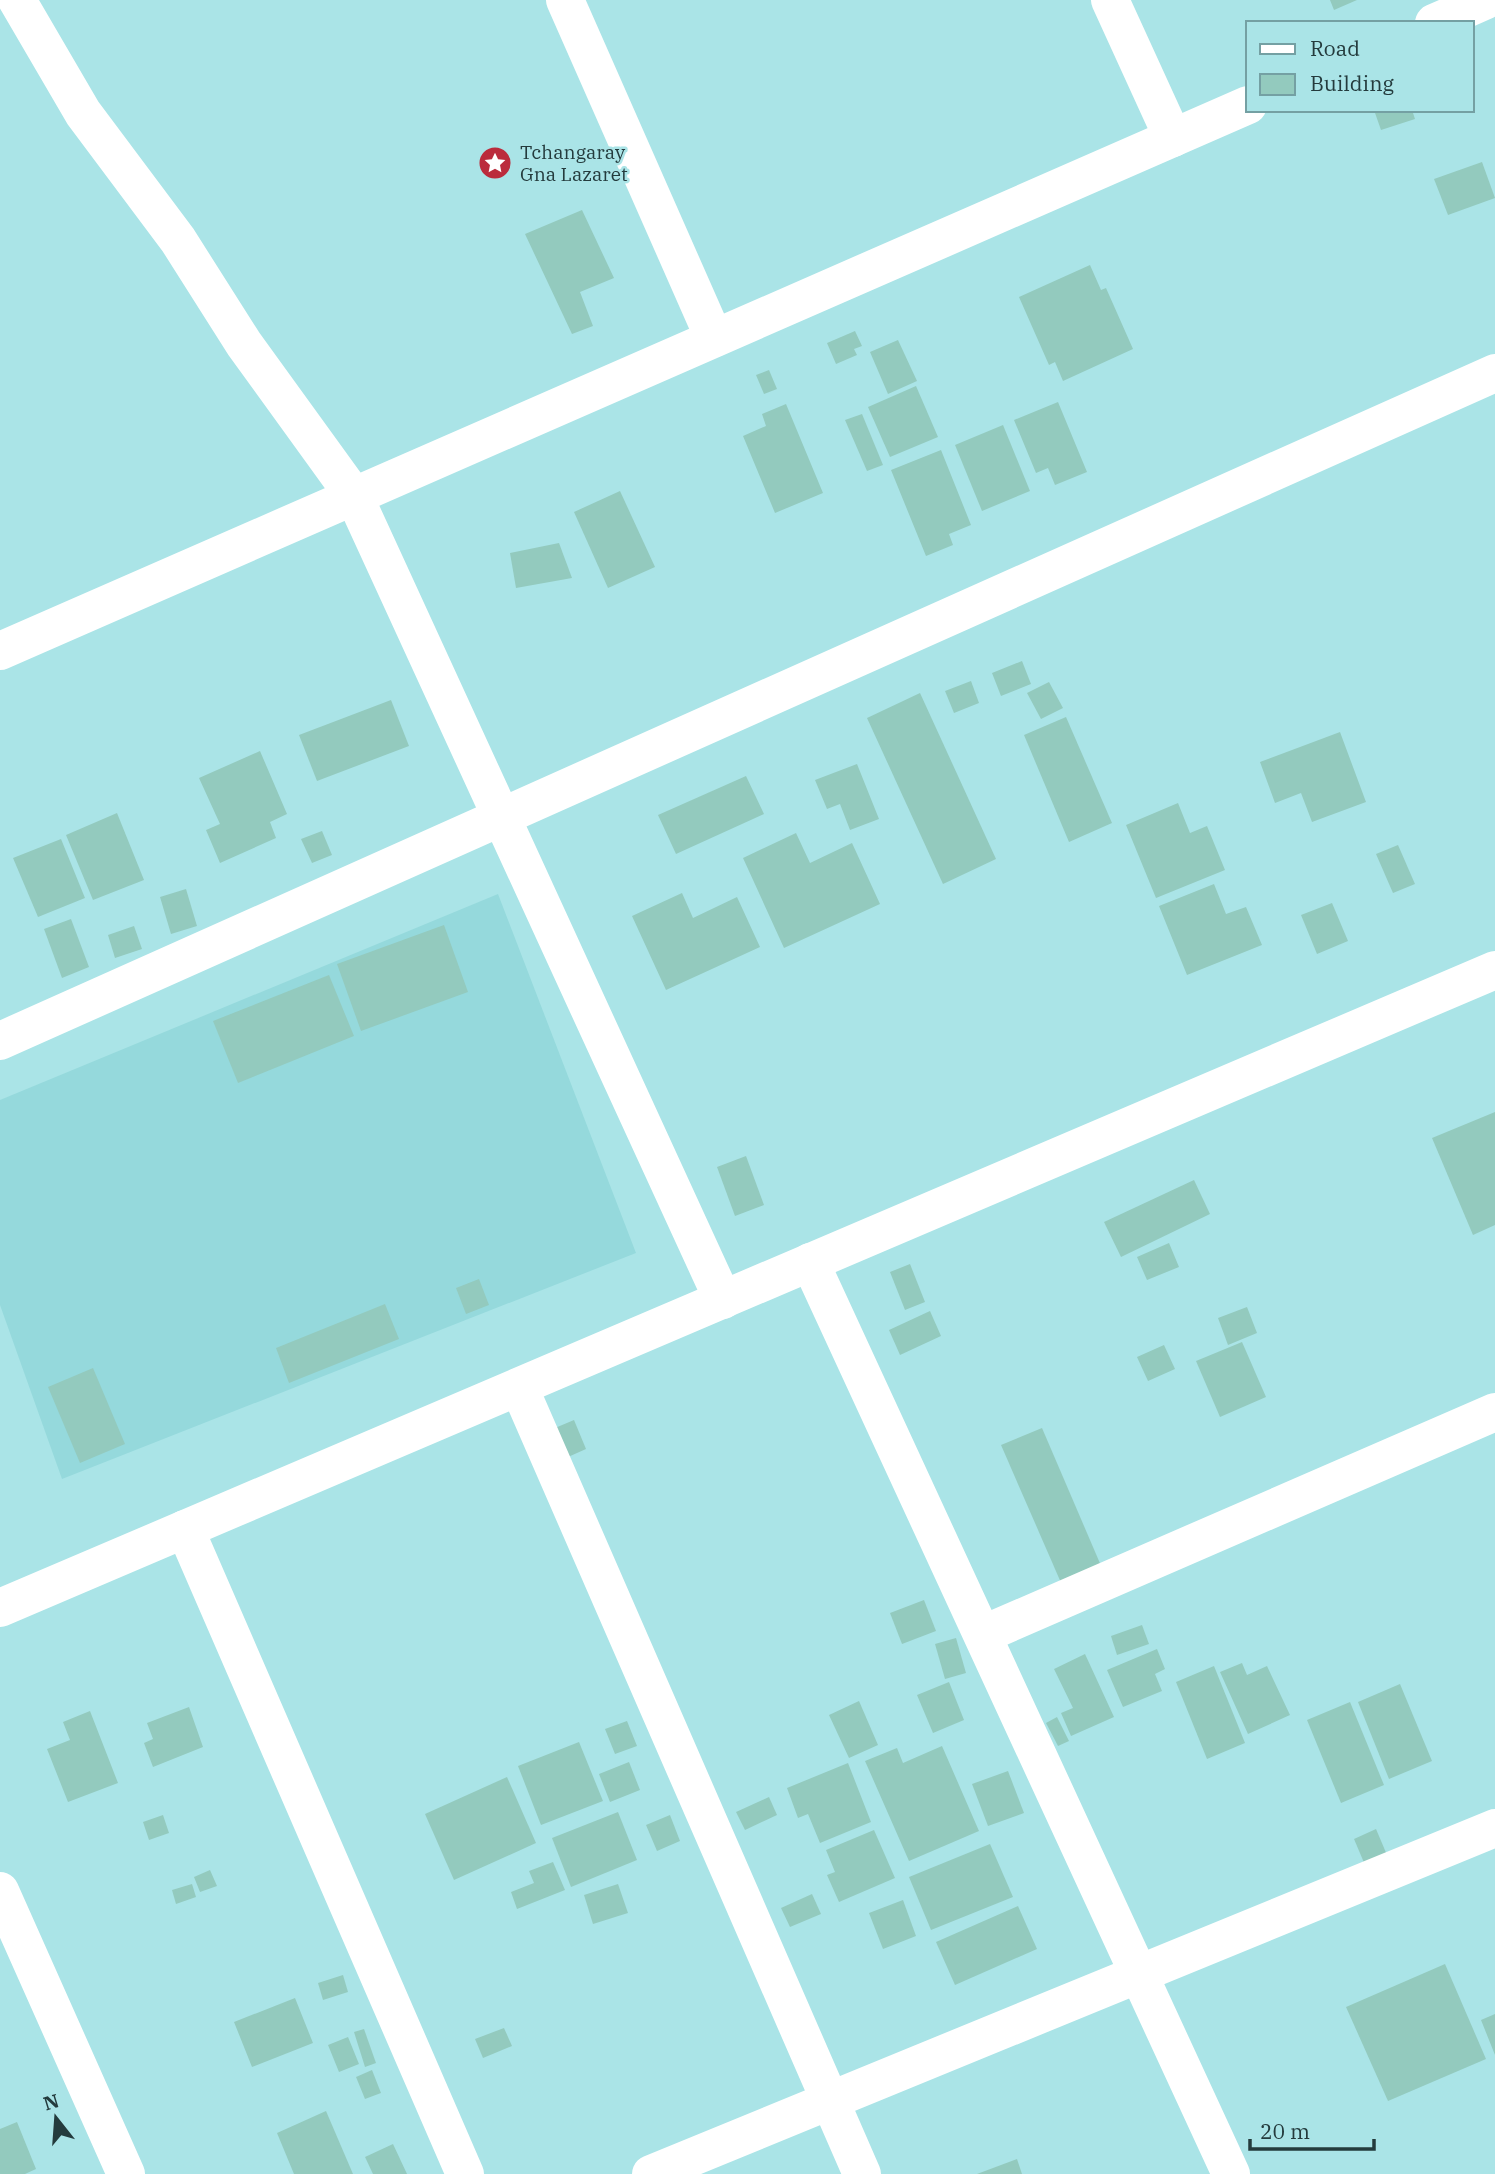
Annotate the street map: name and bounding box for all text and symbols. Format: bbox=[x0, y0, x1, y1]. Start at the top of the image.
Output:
legend bbox=[1246, 21, 1474, 112]
text: Road bbox=[1310, 34, 1360, 62]
text: Building bbox=[1310, 69, 1395, 97]
place label: Tchangaray Gna Lazaret bbox=[520, 140, 628, 186]
place icon: Tchangaray Gna Lazaret bbox=[476, 144, 514, 182]
north arrow bbox=[21, 2083, 91, 2153]
text: N bbox=[40, 2088, 62, 2115]
scale bar bbox=[1250, 2108, 1374, 2152]
text: 20 m bbox=[1260, 2117, 1310, 2145]

